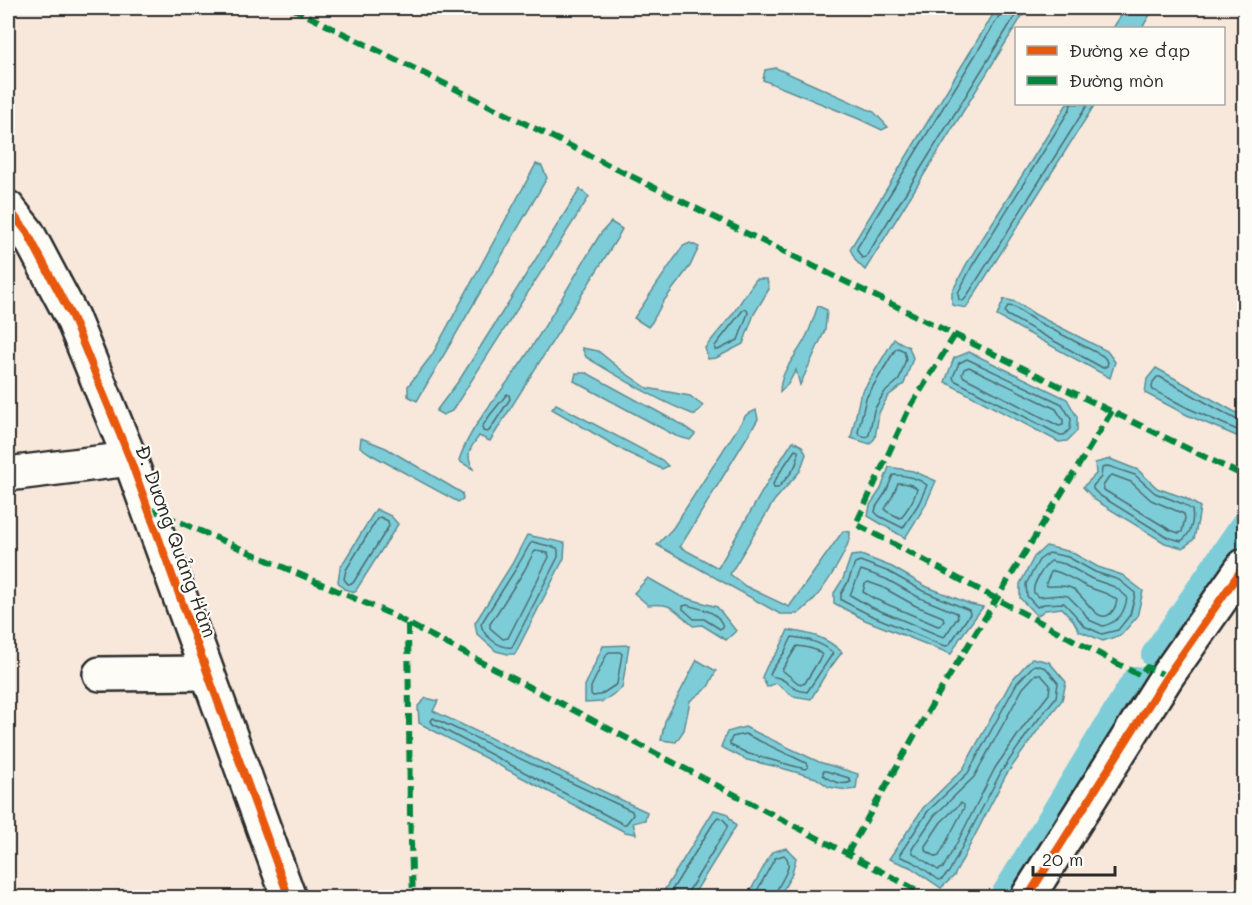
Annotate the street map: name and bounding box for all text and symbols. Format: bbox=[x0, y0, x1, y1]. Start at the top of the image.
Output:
legend bbox=[1015, 27, 1225, 105]
text: Đường xe đạp bbox=[1069, 38, 1190, 62]
text: Đường mòn bbox=[1069, 68, 1164, 92]
street label: Đ. Dương Quảng Hàm bbox=[130, 441, 224, 641]
scale bar bbox=[1033, 839, 1116, 877]
text: 20 m bbox=[1042, 847, 1083, 871]

